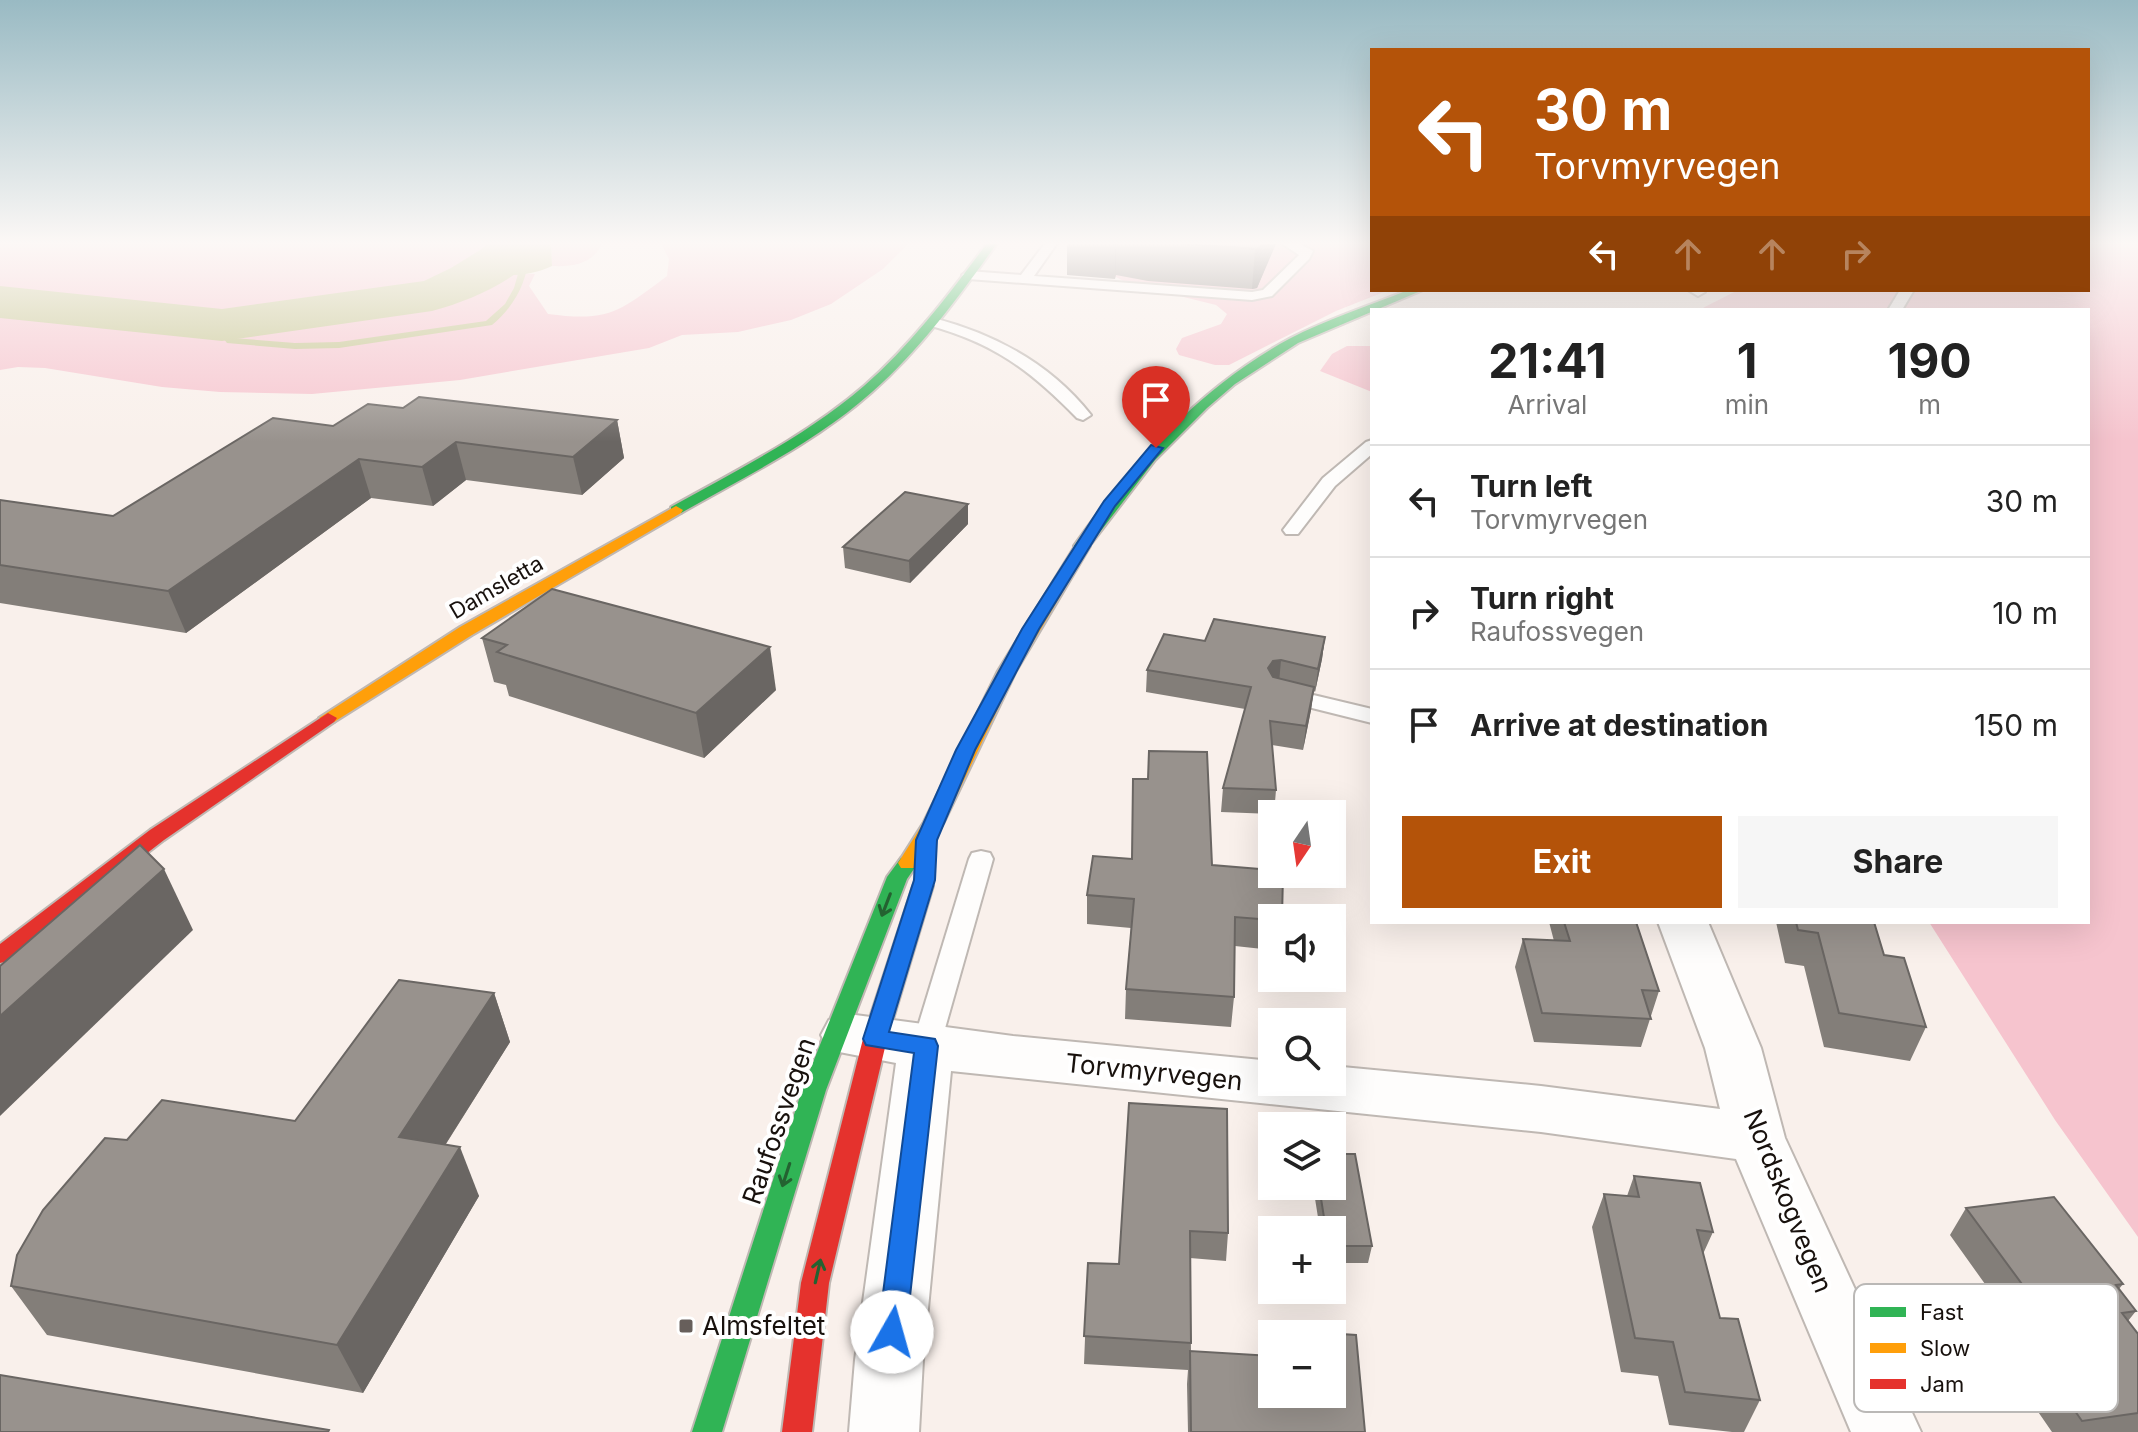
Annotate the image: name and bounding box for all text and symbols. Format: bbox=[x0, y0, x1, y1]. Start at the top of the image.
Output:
text: 30 m bbox=[1534, 76, 1672, 144]
icon: left bbox=[1402, 80, 1506, 184]
text: Torvmyrvegen bbox=[1534, 144, 1781, 188]
icon: left bbox=[1582, 232, 1626, 276]
icon: ahead bbox=[1666, 232, 1710, 276]
icon: ahead bbox=[1750, 232, 1794, 276]
icon: right bbox=[1834, 232, 1878, 276]
text: 21:41 bbox=[1488, 331, 1607, 390]
text: 1 bbox=[1737, 331, 1757, 390]
text: 190 bbox=[1887, 331, 1972, 390]
pin bbox=[1122, 366, 1190, 448]
icon: arrive bbox=[1134, 378, 1178, 422]
text: Arrival bbox=[1507, 389, 1587, 420]
text: min bbox=[1725, 389, 1769, 420]
text: m bbox=[1918, 389, 1941, 420]
text: Turn left bbox=[1470, 468, 1592, 504]
icon: left bbox=[1402, 479, 1446, 523]
text: 30 m bbox=[1986, 483, 2058, 519]
text: Torvmyrvegen bbox=[1470, 504, 1648, 535]
street label: Damsletta bbox=[445, 550, 547, 624]
text: Turn right bbox=[1470, 580, 1614, 616]
icon: right bbox=[1402, 591, 1446, 635]
text: 10 m bbox=[1992, 595, 2058, 631]
text: Raufossvegen bbox=[1470, 616, 1644, 647]
icon: arrive bbox=[1402, 703, 1446, 747]
text: Arrive at destination bbox=[1470, 707, 1768, 743]
text: 150 m bbox=[1974, 707, 2058, 743]
north arrow bbox=[1258, 800, 1346, 888]
map controls bbox=[1258, 800, 1346, 1408]
button: Exit bbox=[1402, 816, 1722, 908]
button: Share bbox=[1738, 816, 2058, 908]
one-way arrow bbox=[878, 893, 892, 917]
button: sound bbox=[1258, 904, 1346, 992]
button: search bbox=[1258, 1008, 1346, 1096]
street label: Raufossvegen bbox=[736, 1033, 822, 1208]
street label: Torvmyrvegen bbox=[1064, 1047, 1244, 1096]
street label: Nordskogvegen bbox=[1738, 1105, 1839, 1297]
button: layers bbox=[1258, 1112, 1346, 1200]
one-way arrow bbox=[777, 1163, 792, 1188]
button: + bbox=[1258, 1216, 1346, 1304]
one-way arrow bbox=[811, 1259, 826, 1285]
legend bbox=[1854, 1284, 2118, 1412]
position arrow bbox=[850, 1290, 934, 1374]
text: Fast bbox=[1920, 1299, 1964, 1325]
place label: Almsfeltet bbox=[702, 1310, 825, 1341]
marker: Almsfeltet bbox=[677, 1317, 695, 1335]
button: − bbox=[1258, 1320, 1346, 1408]
text: Slow bbox=[1920, 1335, 1970, 1361]
text: Jam bbox=[1920, 1371, 1964, 1397]

